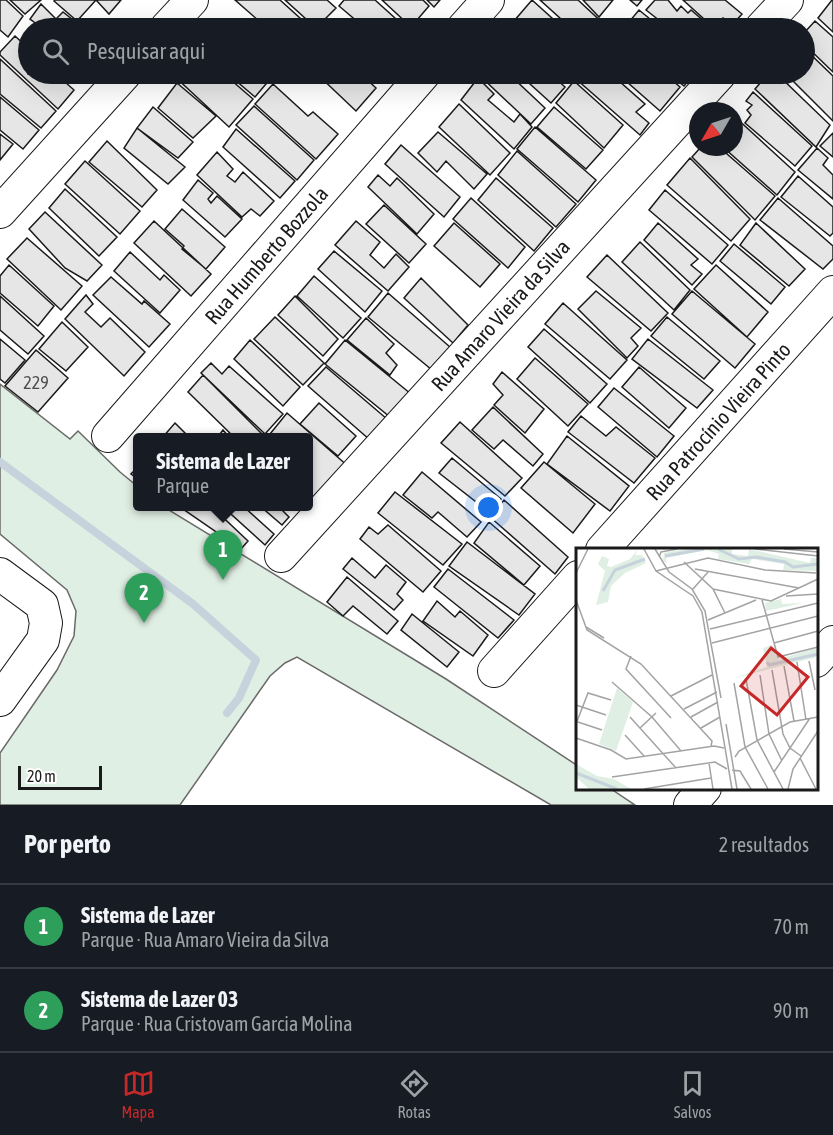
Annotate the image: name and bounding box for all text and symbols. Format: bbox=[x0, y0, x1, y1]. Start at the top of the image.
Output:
search box bbox=[18, 18, 815, 84]
icon: search bbox=[39, 35, 72, 68]
text: Pesquisar aqui bbox=[87, 38, 205, 64]
north arrow bbox=[689, 102, 743, 156]
street label: Rua Humberto Bozzola bbox=[200, 181, 332, 329]
street label: Rua Amaro Vieira da Silva bbox=[426, 234, 574, 396]
street label: Rua Patrocínio Vieira Pinto bbox=[641, 337, 795, 505]
house number: 229 bbox=[23, 372, 49, 393]
popup bbox=[133, 433, 313, 511]
text: Sistema de Lazer bbox=[156, 448, 290, 474]
text: Parque bbox=[156, 474, 209, 497]
your location bbox=[474, 493, 503, 522]
pin: 1 bbox=[204, 530, 242, 580]
inset map bbox=[576, 548, 818, 790]
pin: 2 bbox=[124, 574, 164, 623]
scale bar bbox=[18, 763, 102, 790]
text: 20 m bbox=[27, 767, 56, 785]
text: Por perto bbox=[24, 829, 111, 859]
text: 2 resultados bbox=[719, 833, 809, 856]
text: Sistema de Lazer bbox=[81, 902, 215, 928]
text: 1 bbox=[39, 915, 48, 938]
text: 70 m bbox=[773, 915, 809, 938]
text: Parque · Rua Amaro Vieira da Silva bbox=[81, 928, 329, 951]
text: Sistema de Lazer 03 bbox=[81, 986, 238, 1012]
text: 2 bbox=[39, 999, 48, 1022]
text: 90 m bbox=[773, 999, 809, 1022]
text: Parque · Rua Cristovam Garcia Molina bbox=[81, 1012, 353, 1035]
tab: Mapa bbox=[121, 1067, 155, 1121]
tab: Rotas bbox=[398, 1067, 431, 1121]
tab: Salvos bbox=[674, 1067, 712, 1121]

